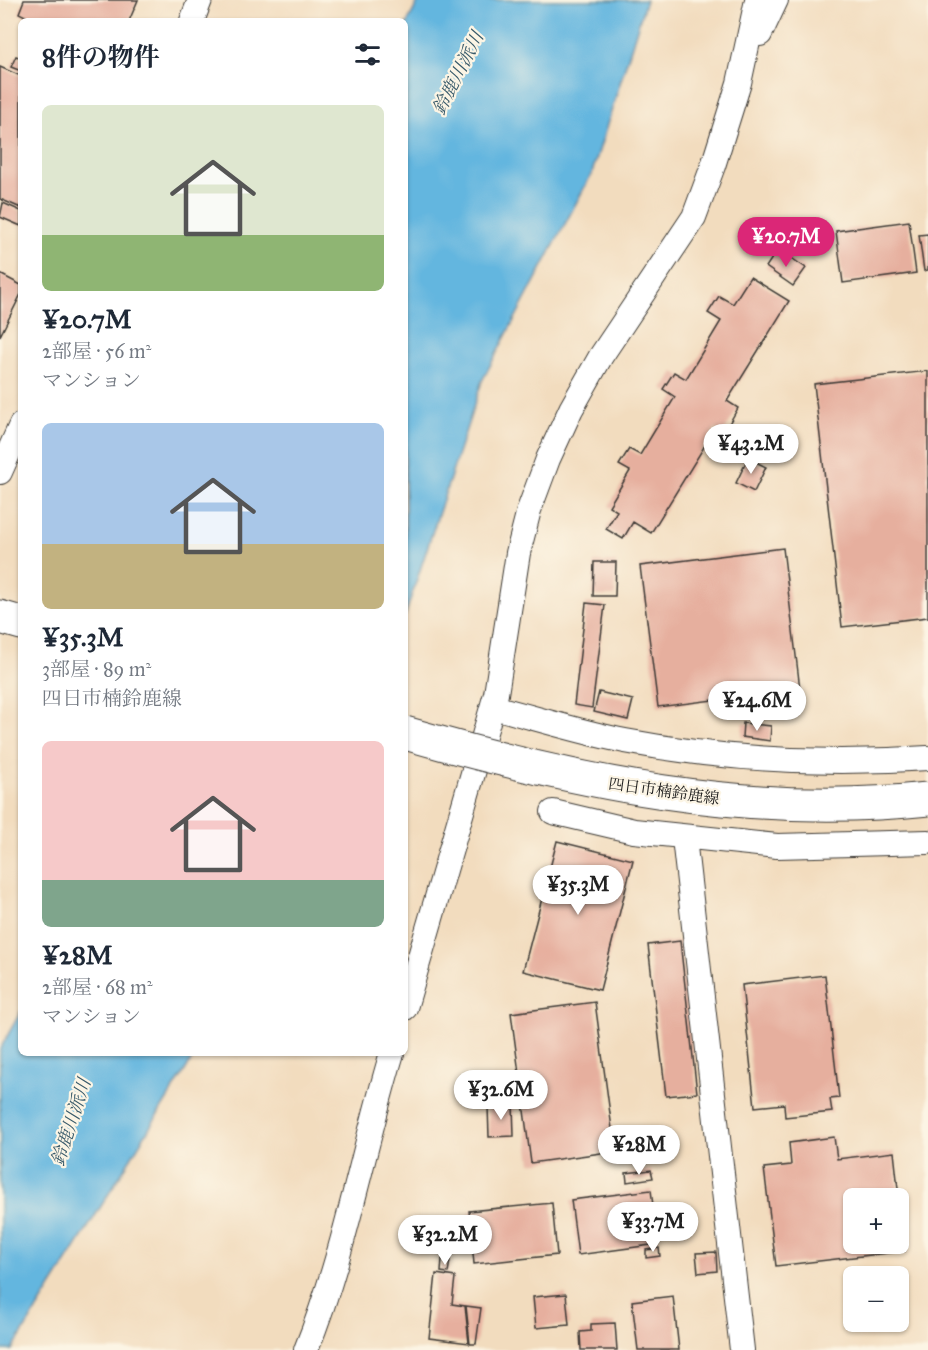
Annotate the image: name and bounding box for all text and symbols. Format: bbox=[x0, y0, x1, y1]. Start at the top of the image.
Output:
water label: 鈴鹿川派川 bbox=[428, 26, 489, 118]
icon: filters bbox=[351, 38, 384, 71]
text: 8件の物件 bbox=[42, 41, 160, 73]
icon: home bbox=[159, 144, 267, 252]
pin: ¥20.7M bbox=[737, 217, 835, 268]
text: ¥20.7M bbox=[752, 224, 820, 248]
text: ¥20.7M bbox=[42, 303, 132, 335]
text: 2部屋 · 56 m² bbox=[42, 339, 151, 363]
text: マンション bbox=[42, 368, 141, 392]
pin: ¥43.2M bbox=[702, 424, 800, 475]
text: ¥43.2M bbox=[718, 431, 784, 455]
icon: home bbox=[159, 462, 267, 570]
text: ¥35.3M bbox=[42, 621, 124, 653]
text: 3部屋 · 89 m² bbox=[42, 657, 151, 681]
pin: ¥24.6M bbox=[708, 681, 806, 732]
text: 四日市楠鈴鹿線 bbox=[42, 686, 182, 710]
text: ¥24.6M bbox=[722, 688, 792, 712]
street label: 四日市楠鈴鹿線 bbox=[607, 774, 721, 808]
icon: home bbox=[159, 780, 267, 888]
pin: ¥35.3M bbox=[529, 865, 627, 916]
text: ¥35.3M bbox=[547, 872, 609, 896]
text: ¥28M bbox=[42, 939, 113, 971]
text: 2部屋 · 68 m² bbox=[42, 975, 153, 999]
text: マンション bbox=[42, 1004, 141, 1028]
pin: ¥32.6M bbox=[452, 1070, 550, 1121]
water label: 鈴鹿川派川 bbox=[47, 1074, 96, 1168]
text: ¥32.6M bbox=[468, 1077, 534, 1101]
pin: ¥28M bbox=[603, 1125, 675, 1176]
text: ¥28M bbox=[612, 1132, 666, 1156]
map controls bbox=[843, 1188, 909, 1332]
button: + bbox=[843, 1188, 909, 1254]
pin: ¥33.7M bbox=[604, 1202, 702, 1253]
text: ¥33.7M bbox=[621, 1209, 685, 1233]
pin: ¥32.2M bbox=[396, 1215, 494, 1266]
text: ¥32.2M bbox=[412, 1222, 478, 1246]
button: − bbox=[843, 1266, 909, 1332]

